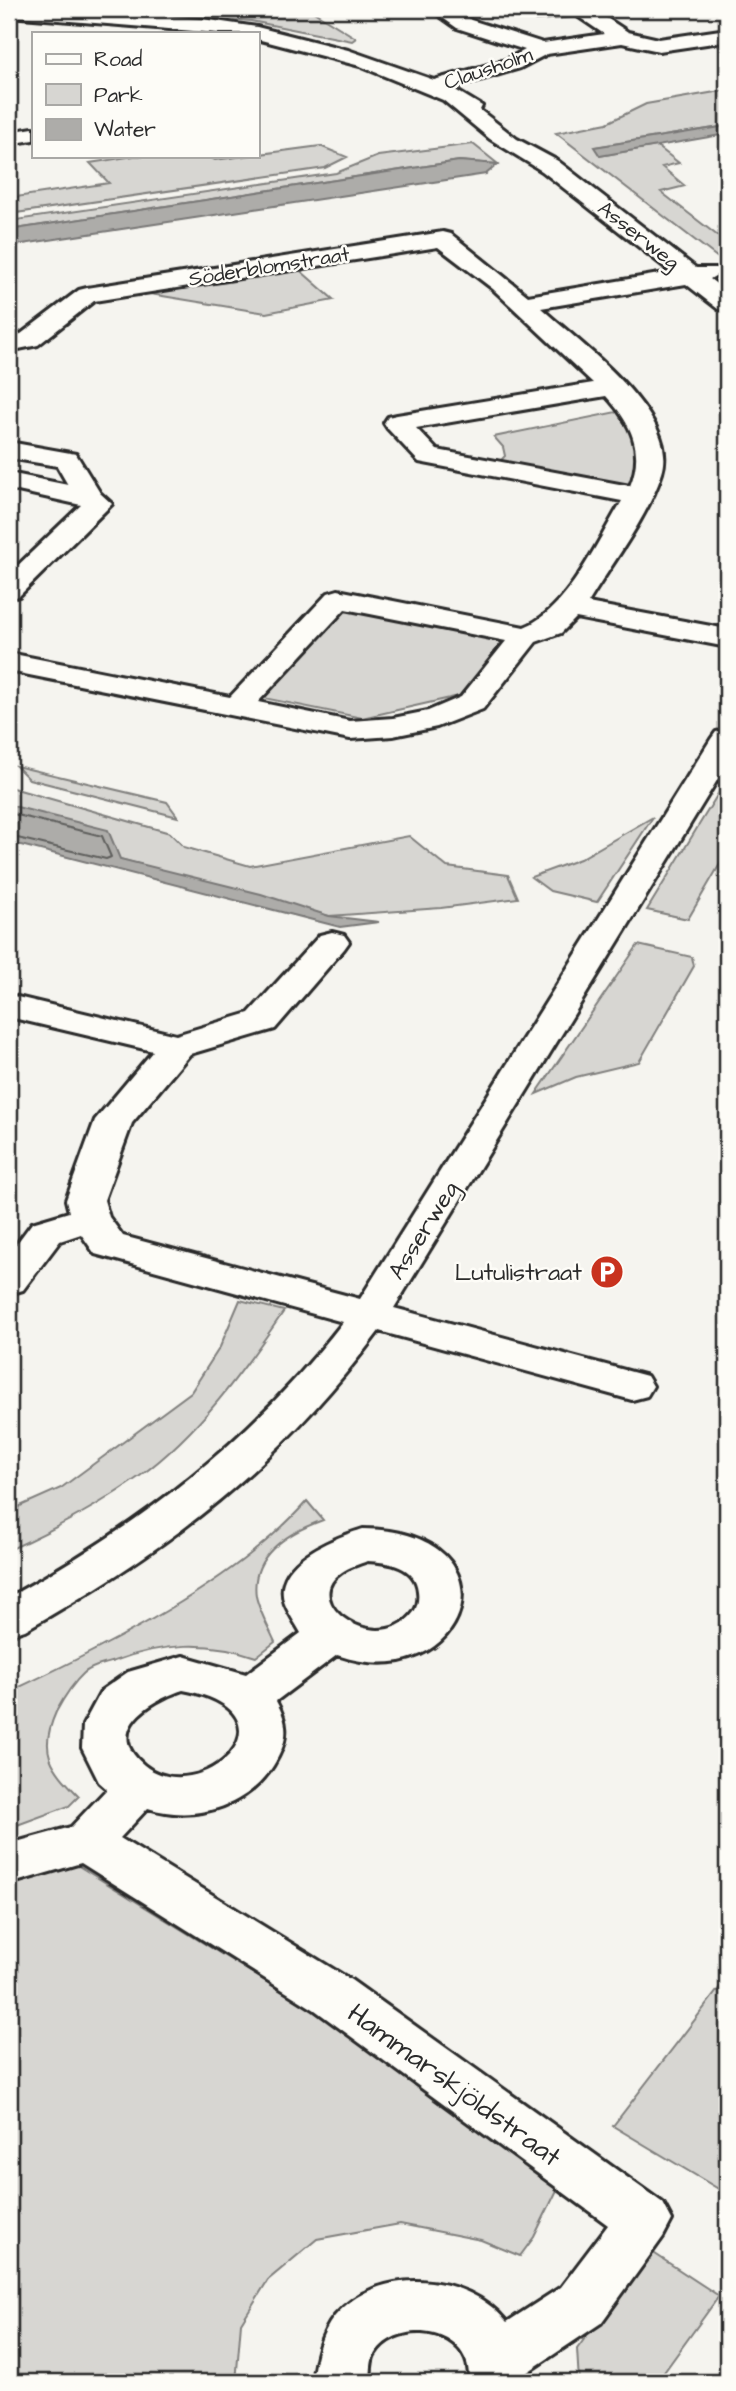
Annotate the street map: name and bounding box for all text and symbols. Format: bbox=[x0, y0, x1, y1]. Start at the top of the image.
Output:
legend bbox=[32, 32, 259, 158]
street label: Clausholm bbox=[440, 40, 537, 97]
text: Road bbox=[94, 45, 142, 74]
text: Park bbox=[94, 81, 143, 110]
text: Water bbox=[94, 115, 156, 144]
street label: Asserweg bbox=[590, 194, 686, 278]
street label: Söderblomstraat bbox=[186, 239, 352, 294]
street label: Asserweg bbox=[380, 1175, 468, 1287]
parking icon: Lutulistraat bbox=[588, 1253, 626, 1291]
place label: Lutulistraat bbox=[455, 1256, 582, 1290]
street label: Hammarskjöldstraat bbox=[339, 1994, 570, 2177]

